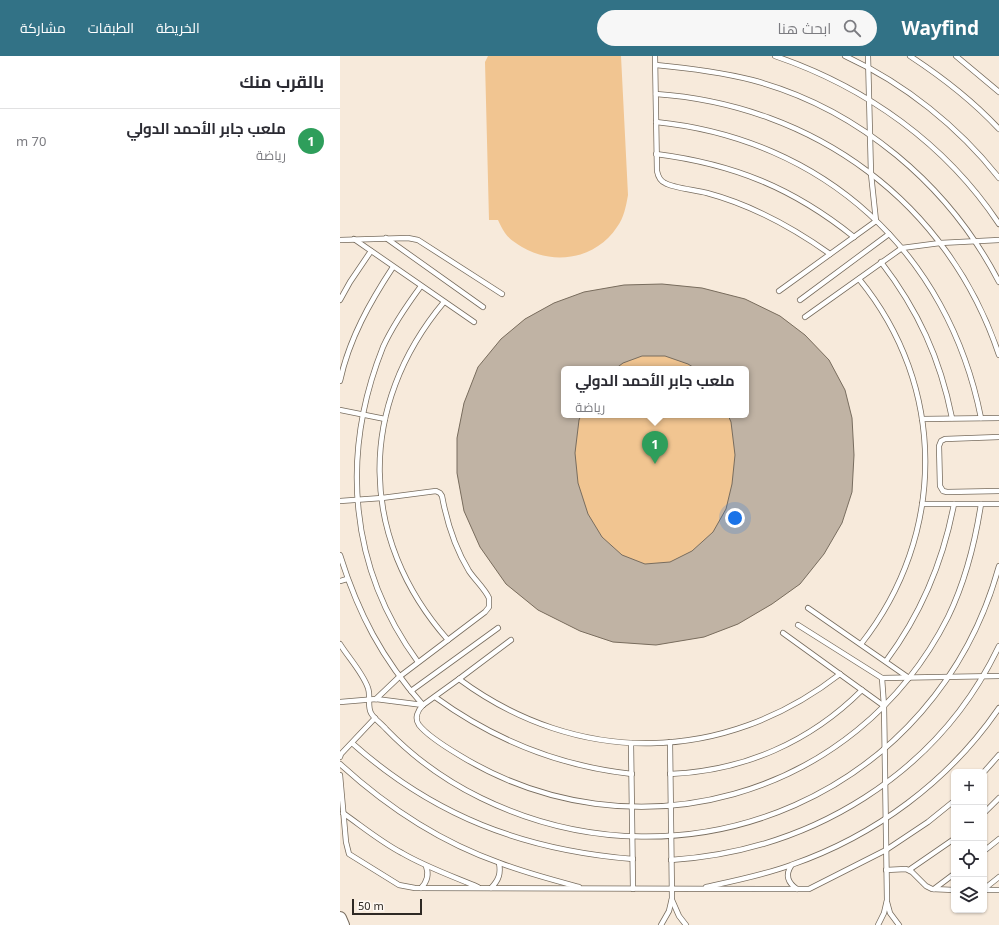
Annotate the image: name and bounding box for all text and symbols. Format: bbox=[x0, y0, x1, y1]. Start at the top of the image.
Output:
search box bbox=[597, 10, 877, 46]
text: Wayfind bbox=[901, 15, 979, 41]
icon: search bbox=[841, 17, 863, 39]
text: مشاركة bbox=[20, 18, 66, 37]
text: الطبقات bbox=[88, 18, 134, 37]
text: الخريطة bbox=[156, 18, 200, 37]
text: ابحث هنا bbox=[777, 18, 831, 38]
text: بالقرب منك bbox=[239, 70, 324, 93]
text: ملعب جابر الأحمد الدولي bbox=[126, 118, 286, 138]
text: 70 m bbox=[16, 132, 46, 150]
text: 1 bbox=[307, 132, 315, 150]
text: رياضة bbox=[256, 146, 286, 164]
popup bbox=[561, 366, 749, 418]
text: ملعب جابر الأحمد الدولي bbox=[575, 370, 735, 390]
text: رياضة bbox=[575, 398, 605, 416]
pin: 1 bbox=[642, 431, 668, 464]
your location bbox=[725, 508, 745, 528]
map controls bbox=[951, 769, 987, 913]
button: + bbox=[951, 769, 987, 805]
button: − bbox=[951, 805, 987, 841]
button: locate bbox=[951, 841, 987, 877]
button: layers bbox=[951, 877, 987, 913]
scale bar bbox=[352, 897, 422, 916]
text: 50 m bbox=[358, 898, 384, 913]

